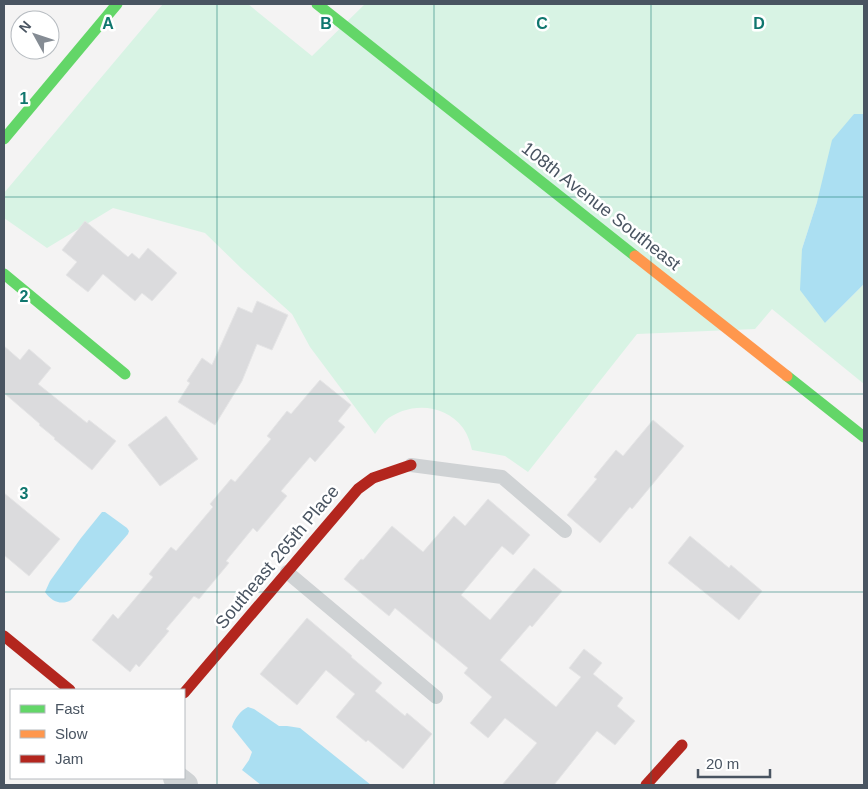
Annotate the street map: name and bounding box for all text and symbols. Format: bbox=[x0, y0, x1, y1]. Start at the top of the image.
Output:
north arrow bbox=[10, 10, 60, 60]
text: A bbox=[102, 15, 114, 32]
text: B bbox=[320, 15, 332, 32]
text: C bbox=[536, 15, 548, 32]
text: D bbox=[753, 15, 765, 32]
text: N bbox=[16, 18, 34, 36]
text: 1 bbox=[20, 90, 29, 107]
street label: 108th Avenue Southeast bbox=[518, 138, 684, 274]
text: 2 bbox=[20, 288, 29, 305]
street label: Southeast 265th Place bbox=[211, 481, 343, 633]
text: 3 bbox=[20, 485, 29, 502]
legend bbox=[10, 689, 185, 779]
text: Fast bbox=[55, 700, 85, 717]
text: Slow bbox=[55, 725, 88, 742]
scale bar bbox=[698, 746, 770, 778]
text: Jam bbox=[55, 750, 83, 767]
text: 20 m bbox=[706, 755, 739, 772]

